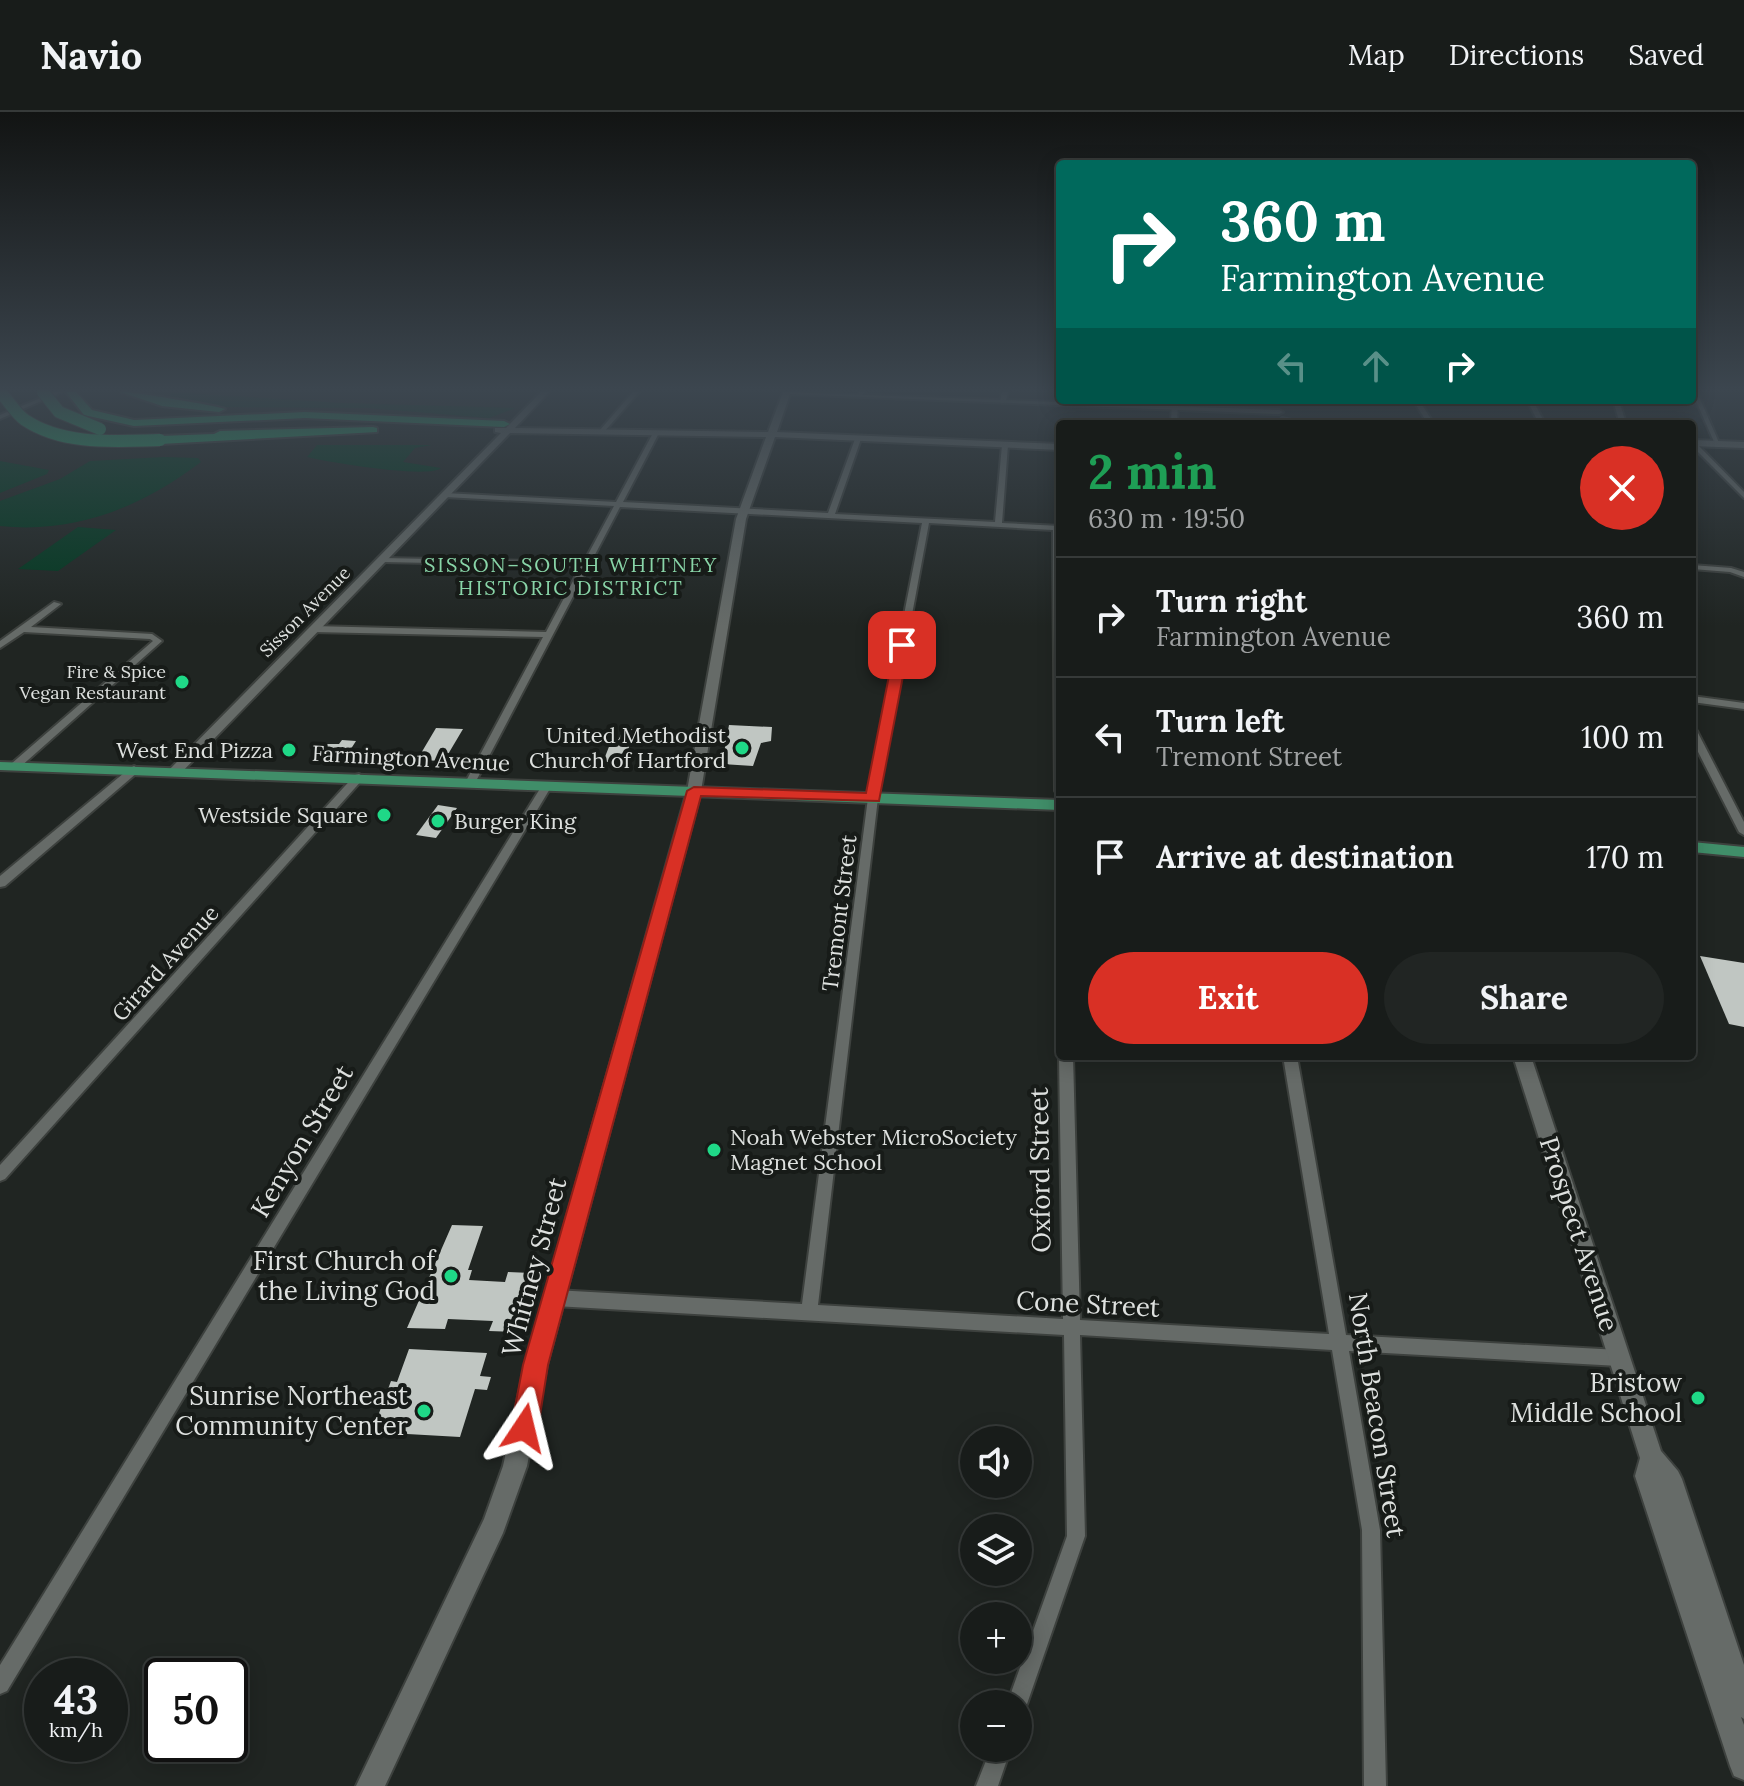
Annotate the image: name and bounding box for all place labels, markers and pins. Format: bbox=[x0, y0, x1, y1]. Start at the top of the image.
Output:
pin bbox=[868, 611, 936, 679]
place label: Fire & Spice Vegan Restaurant bbox=[18, 660, 166, 704]
marker: Fire & Spice Vegan Restaurant bbox=[173, 673, 191, 691]
place label: United Methodist Church of Hartford bbox=[529, 721, 726, 774]
place label: West End Pizza bbox=[116, 736, 273, 764]
marker: United Methodist Church of Hartford bbox=[733, 739, 751, 757]
marker: West End Pizza bbox=[280, 741, 298, 759]
place label: Westside Square bbox=[198, 801, 368, 829]
marker: Westside Square bbox=[375, 806, 393, 824]
place label: Burger King bbox=[454, 807, 577, 835]
marker: Burger King bbox=[429, 812, 447, 830]
place label: Noah Webster MicroSociety Magnet School bbox=[730, 1123, 1017, 1176]
marker: Noah Webster MicroSociety Magnet School bbox=[705, 1141, 723, 1159]
place label: First Church of the Living God bbox=[253, 1244, 437, 1307]
marker: First Church of the Living God bbox=[442, 1267, 460, 1285]
place label: Bristow Middle School bbox=[1510, 1366, 1682, 1429]
place label: Sunrise Northeast Community Center bbox=[175, 1379, 409, 1442]
marker: Bristow Middle School bbox=[1689, 1389, 1707, 1407]
marker: Sunrise Northeast Community Center bbox=[415, 1402, 433, 1420]

